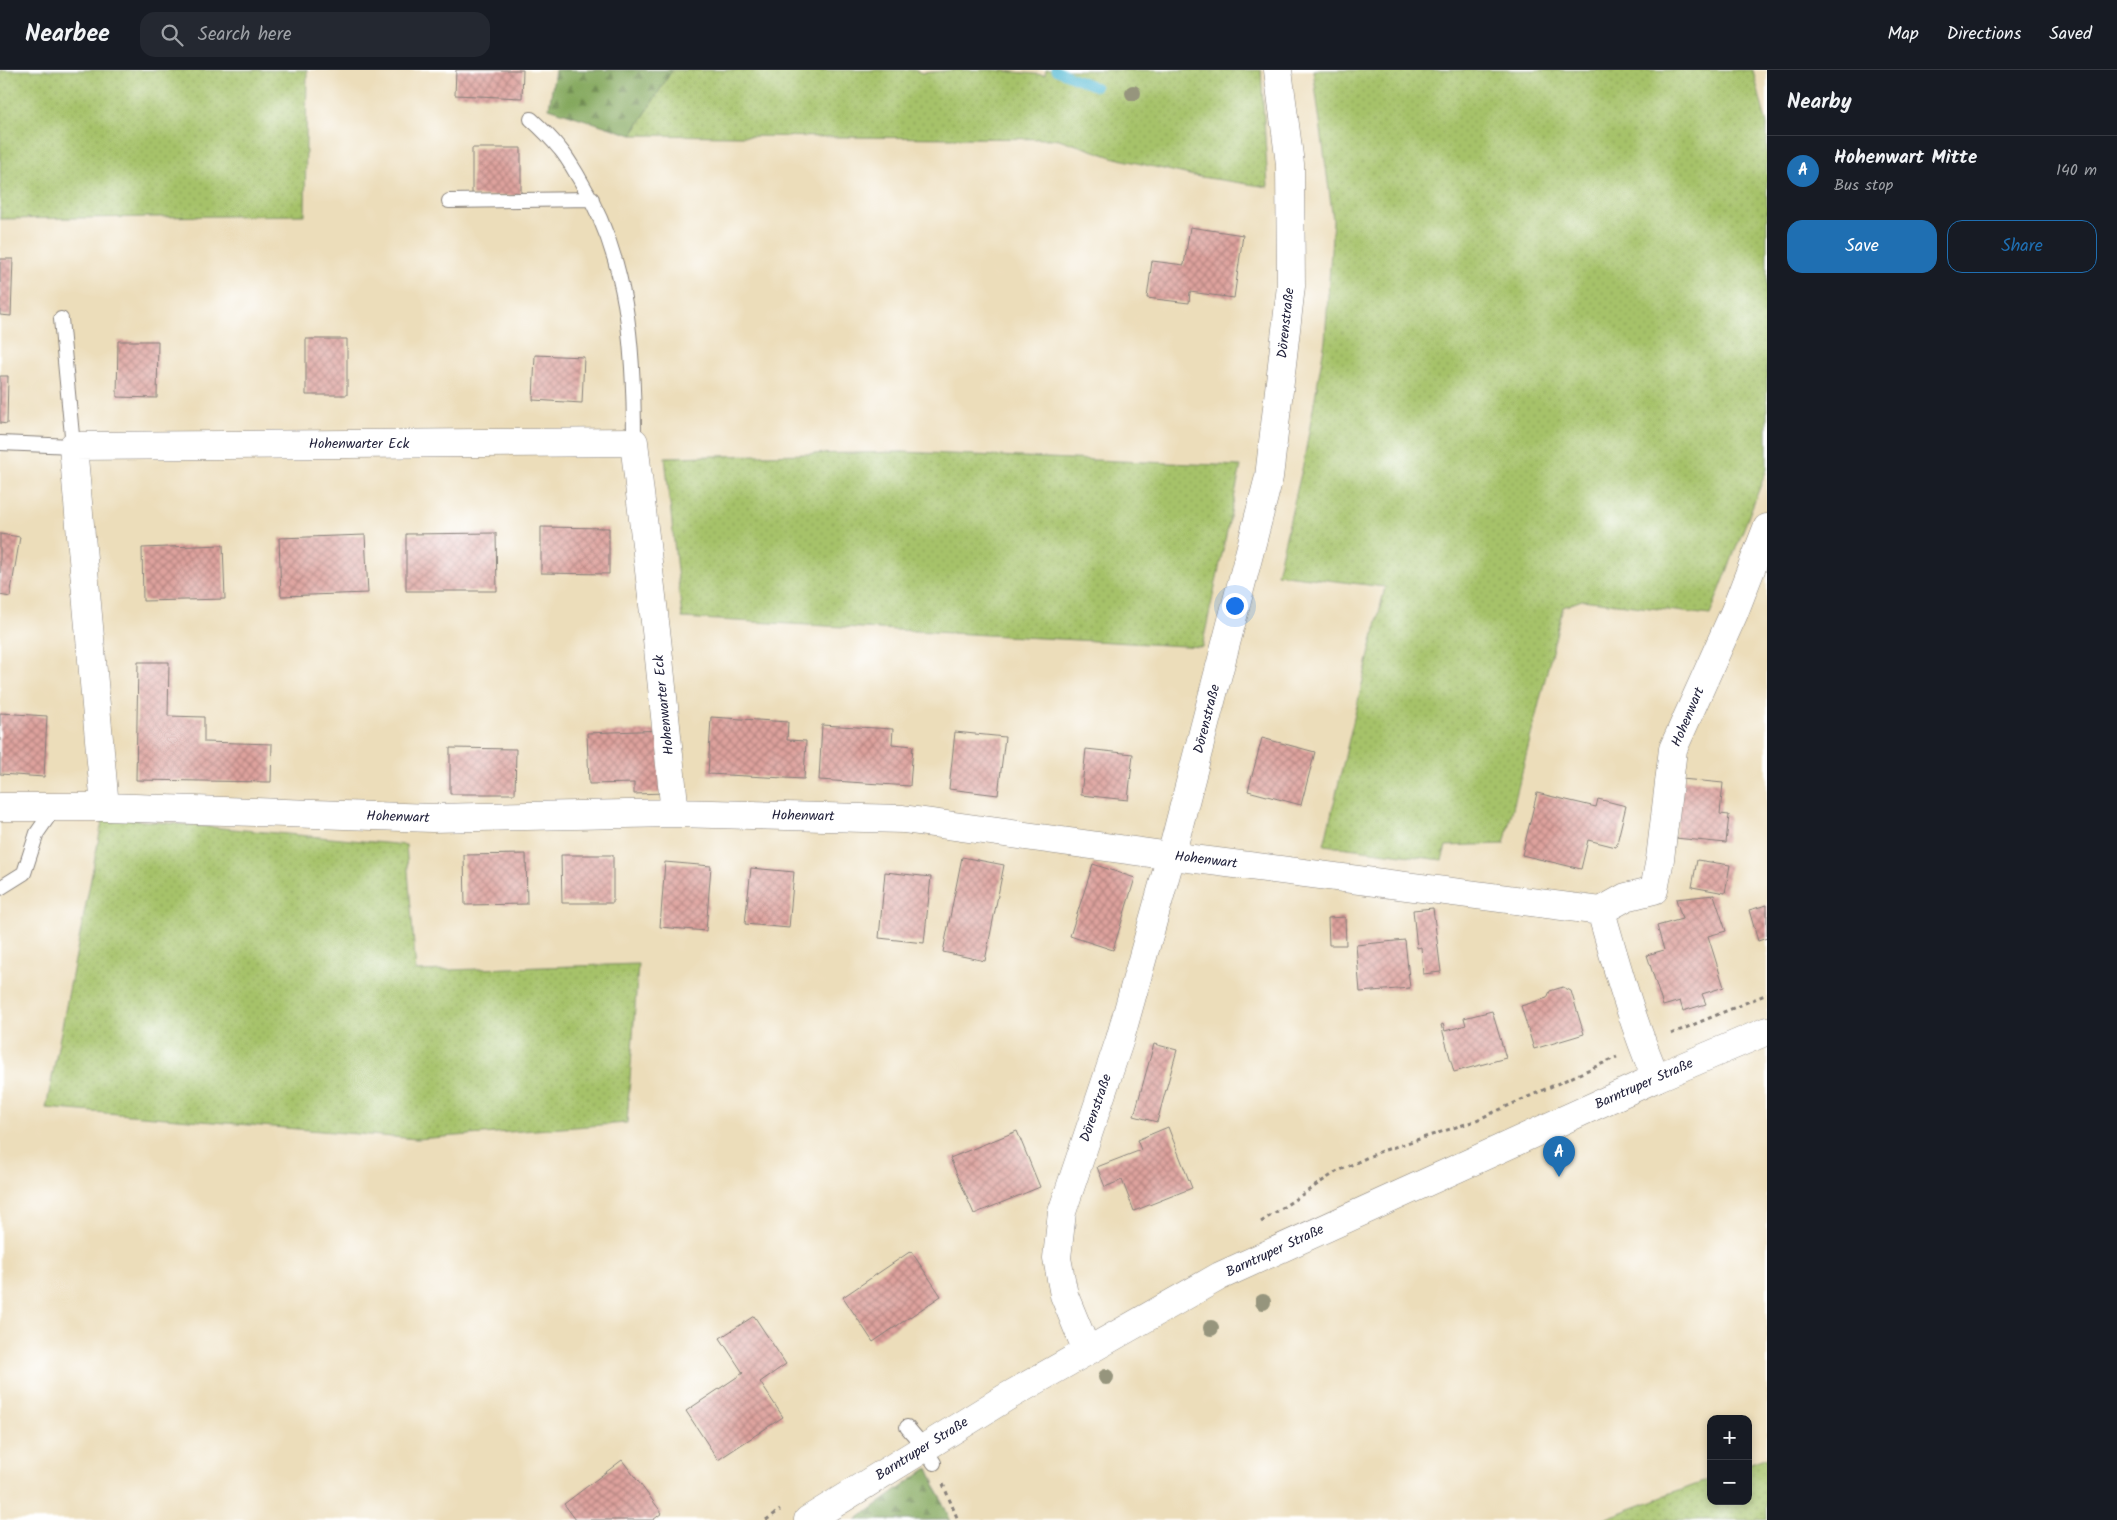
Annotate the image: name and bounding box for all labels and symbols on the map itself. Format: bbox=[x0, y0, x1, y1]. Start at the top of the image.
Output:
street label: Dörenstraße bbox=[1271, 286, 1301, 359]
street label: Hohenwarter Eck bbox=[309, 433, 410, 455]
your location bbox=[1222, 593, 1248, 619]
street label: Hohenwarter Eck bbox=[648, 653, 680, 756]
street label: Dörenstraße bbox=[1188, 681, 1226, 756]
street label: Hohenwart bbox=[1666, 683, 1711, 750]
street label: Hohenwart bbox=[771, 804, 835, 828]
street label: Hohenwart bbox=[366, 805, 430, 829]
street label: Hohenwart bbox=[1173, 845, 1239, 875]
street label: Barntruper Straße bbox=[1591, 1052, 1698, 1116]
street label: Dörenstraße bbox=[1074, 1070, 1118, 1145]
pin: A bbox=[1543, 1136, 1575, 1177]
street label: Barntruper Straße bbox=[1222, 1218, 1328, 1283]
street label: Barntruper Straße bbox=[871, 1411, 973, 1486]

